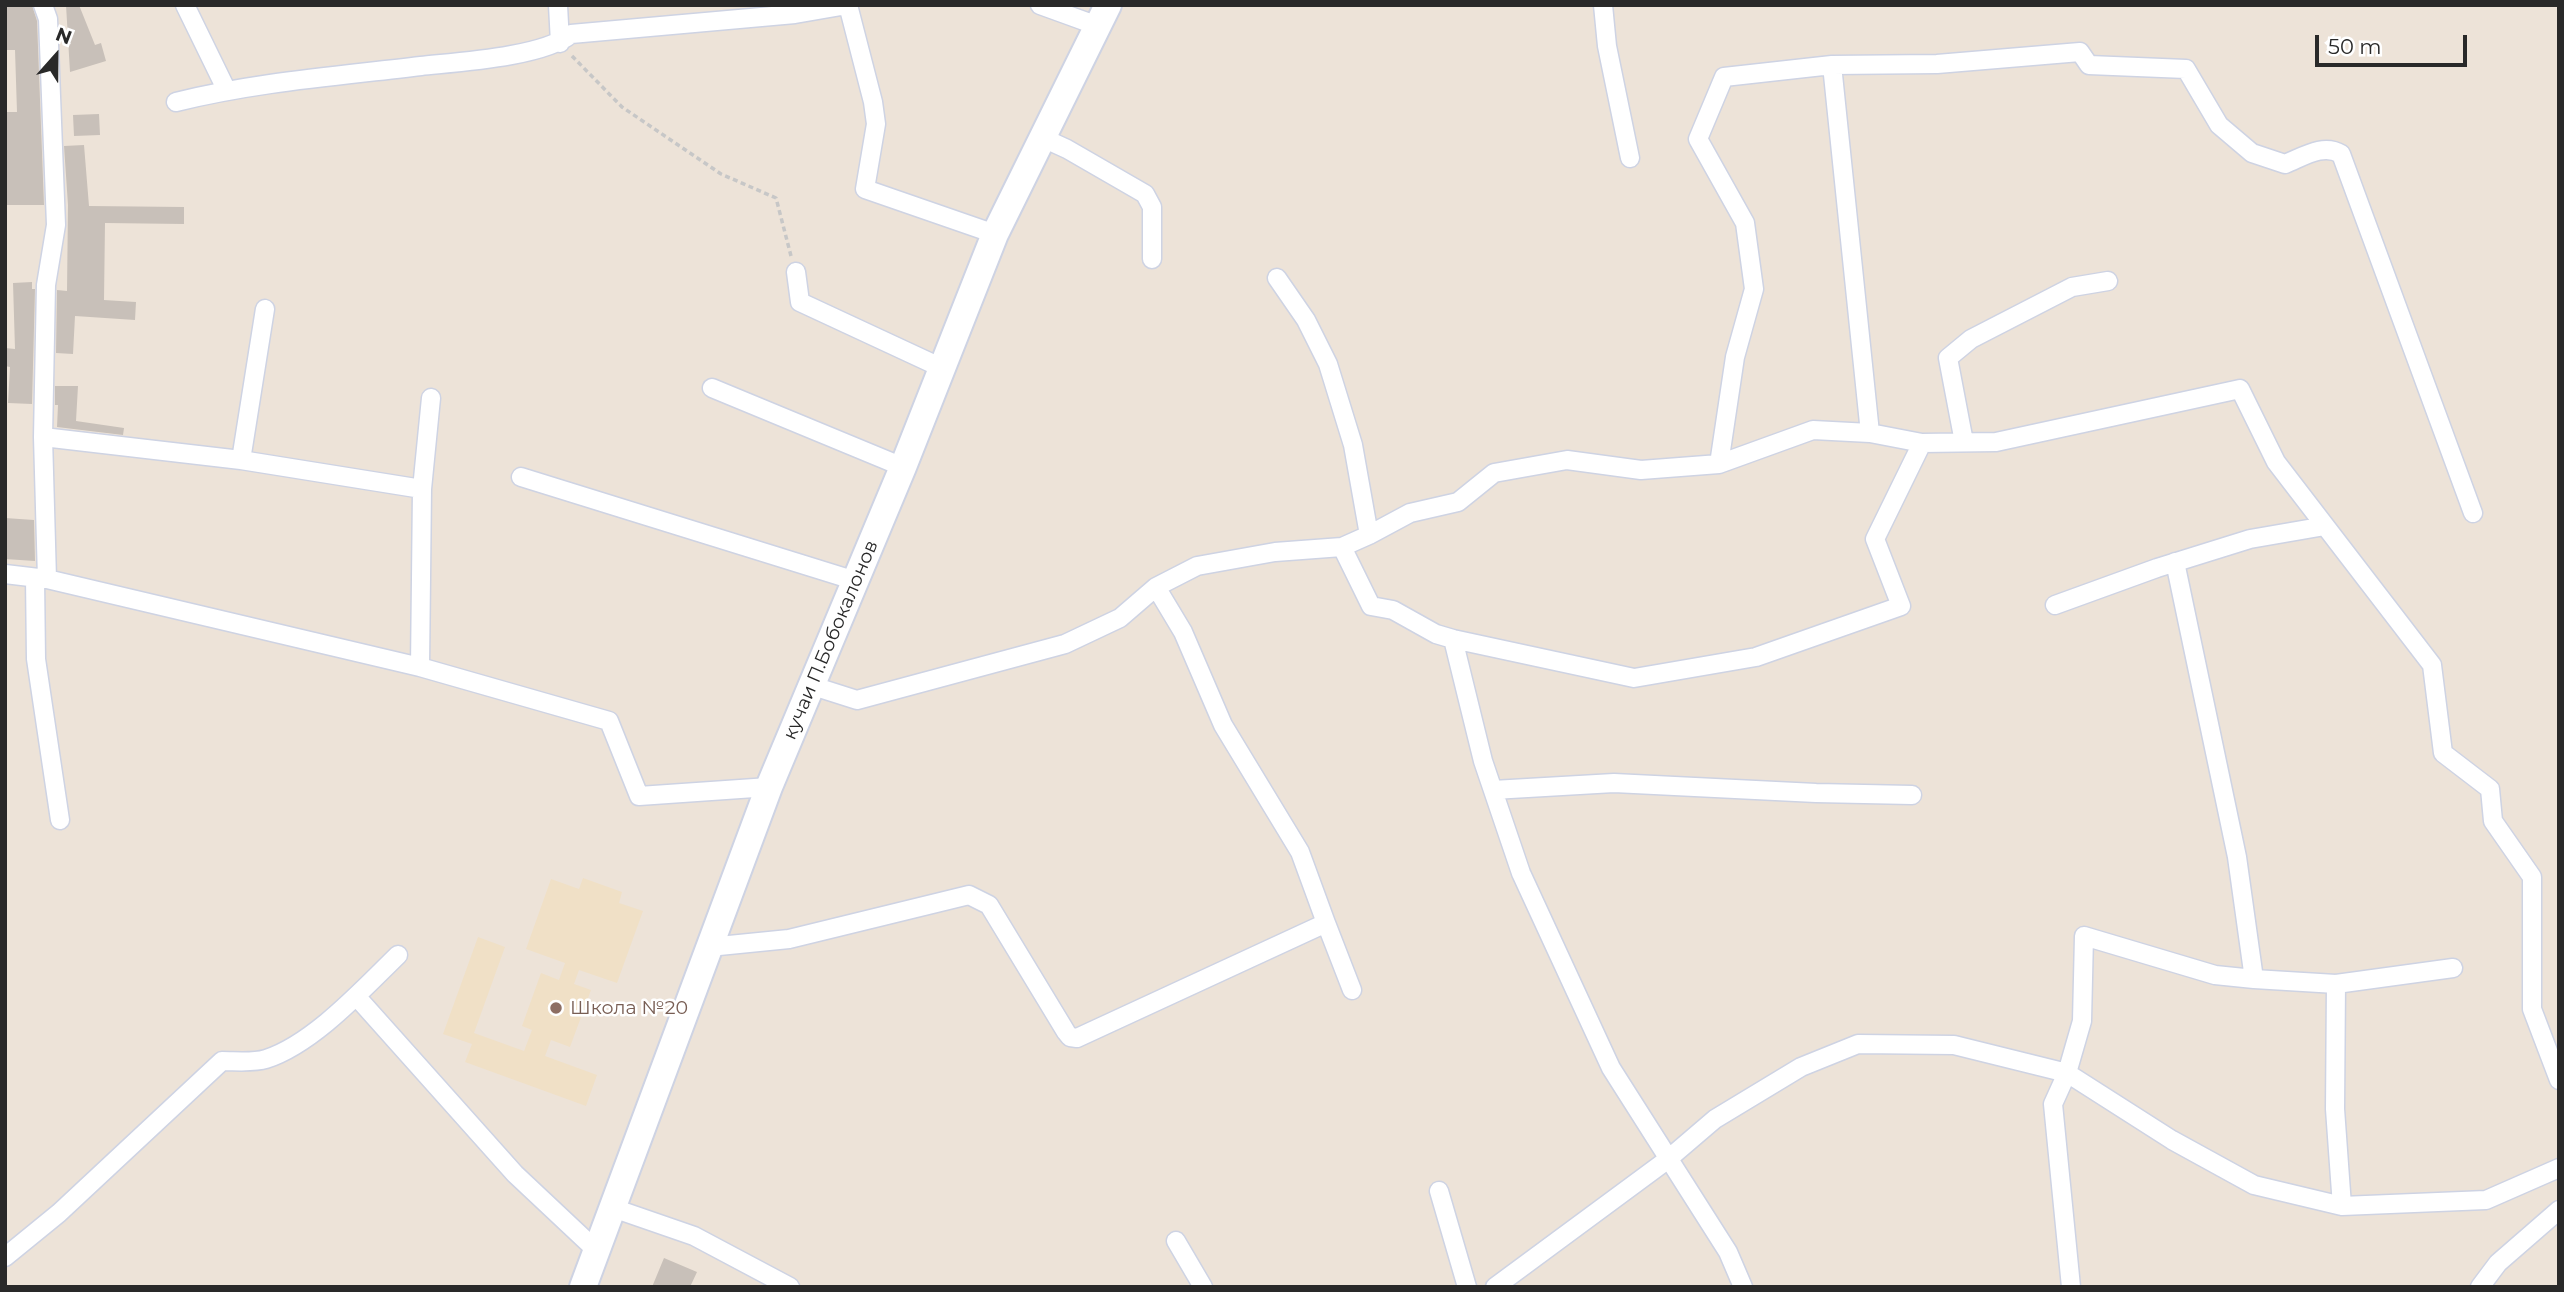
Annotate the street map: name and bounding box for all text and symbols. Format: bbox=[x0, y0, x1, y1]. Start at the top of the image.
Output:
north arrow bbox=[21, 21, 91, 91]
scale bar bbox=[2319, 21, 2471, 65]
text: N bbox=[52, 22, 75, 49]
text: 50 m bbox=[2328, 34, 2382, 59]
street label: кучаи П.Бобокалонов bbox=[779, 537, 883, 743]
place label: Школа №20 bbox=[570, 997, 688, 1019]
marker: Школа №20 bbox=[548, 1000, 564, 1016]

